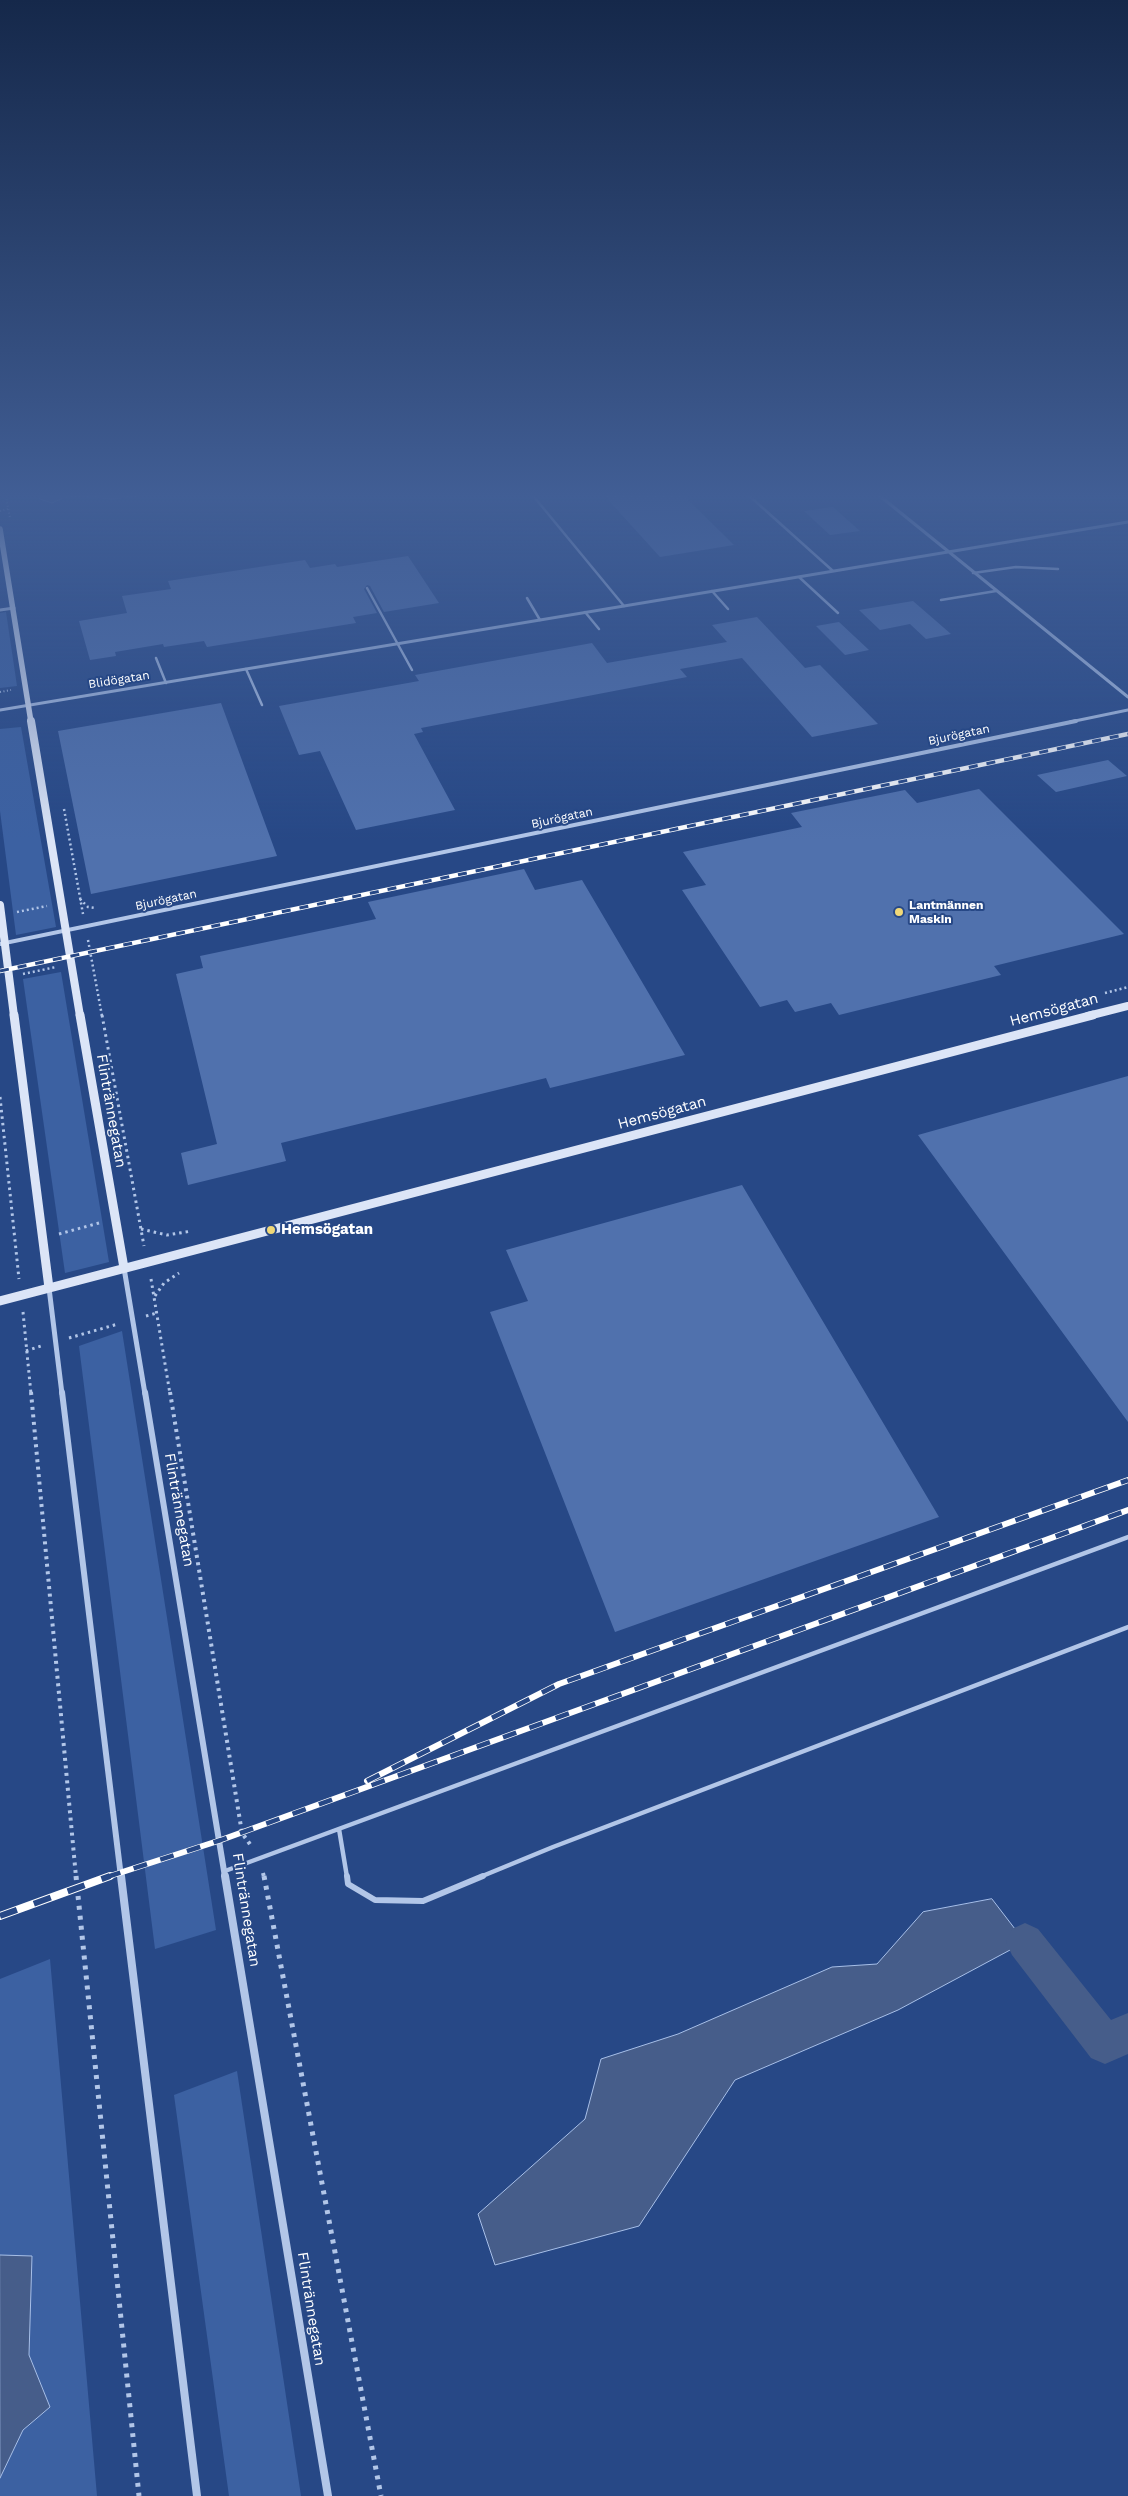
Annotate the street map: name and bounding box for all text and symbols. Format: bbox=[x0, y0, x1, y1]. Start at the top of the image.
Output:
street label: Blidögatan bbox=[87, 668, 151, 692]
street label: Bjurögatan bbox=[927, 721, 991, 749]
street label: Bjurögatan bbox=[530, 804, 594, 832]
street label: Bjurögatan bbox=[134, 886, 198, 914]
place label: Lantmännen Maskin bbox=[909, 898, 983, 926]
marker: Lantmännen Maskin bbox=[893, 906, 905, 918]
street label: Hemsögatan bbox=[1008, 990, 1100, 1030]
street label: Flintrännegatan bbox=[92, 1053, 130, 1169]
street label: Hemsögatan bbox=[616, 1093, 708, 1133]
place label: Hemsögatan bbox=[281, 1221, 373, 1239]
marker: Hemsögatan bbox=[265, 1224, 277, 1236]
street label: Flintrännegatan bbox=[160, 1452, 198, 1568]
street label: Flintrännegatan bbox=[228, 1852, 264, 1968]
street label: Flintrännegatan bbox=[293, 2251, 329, 2367]

